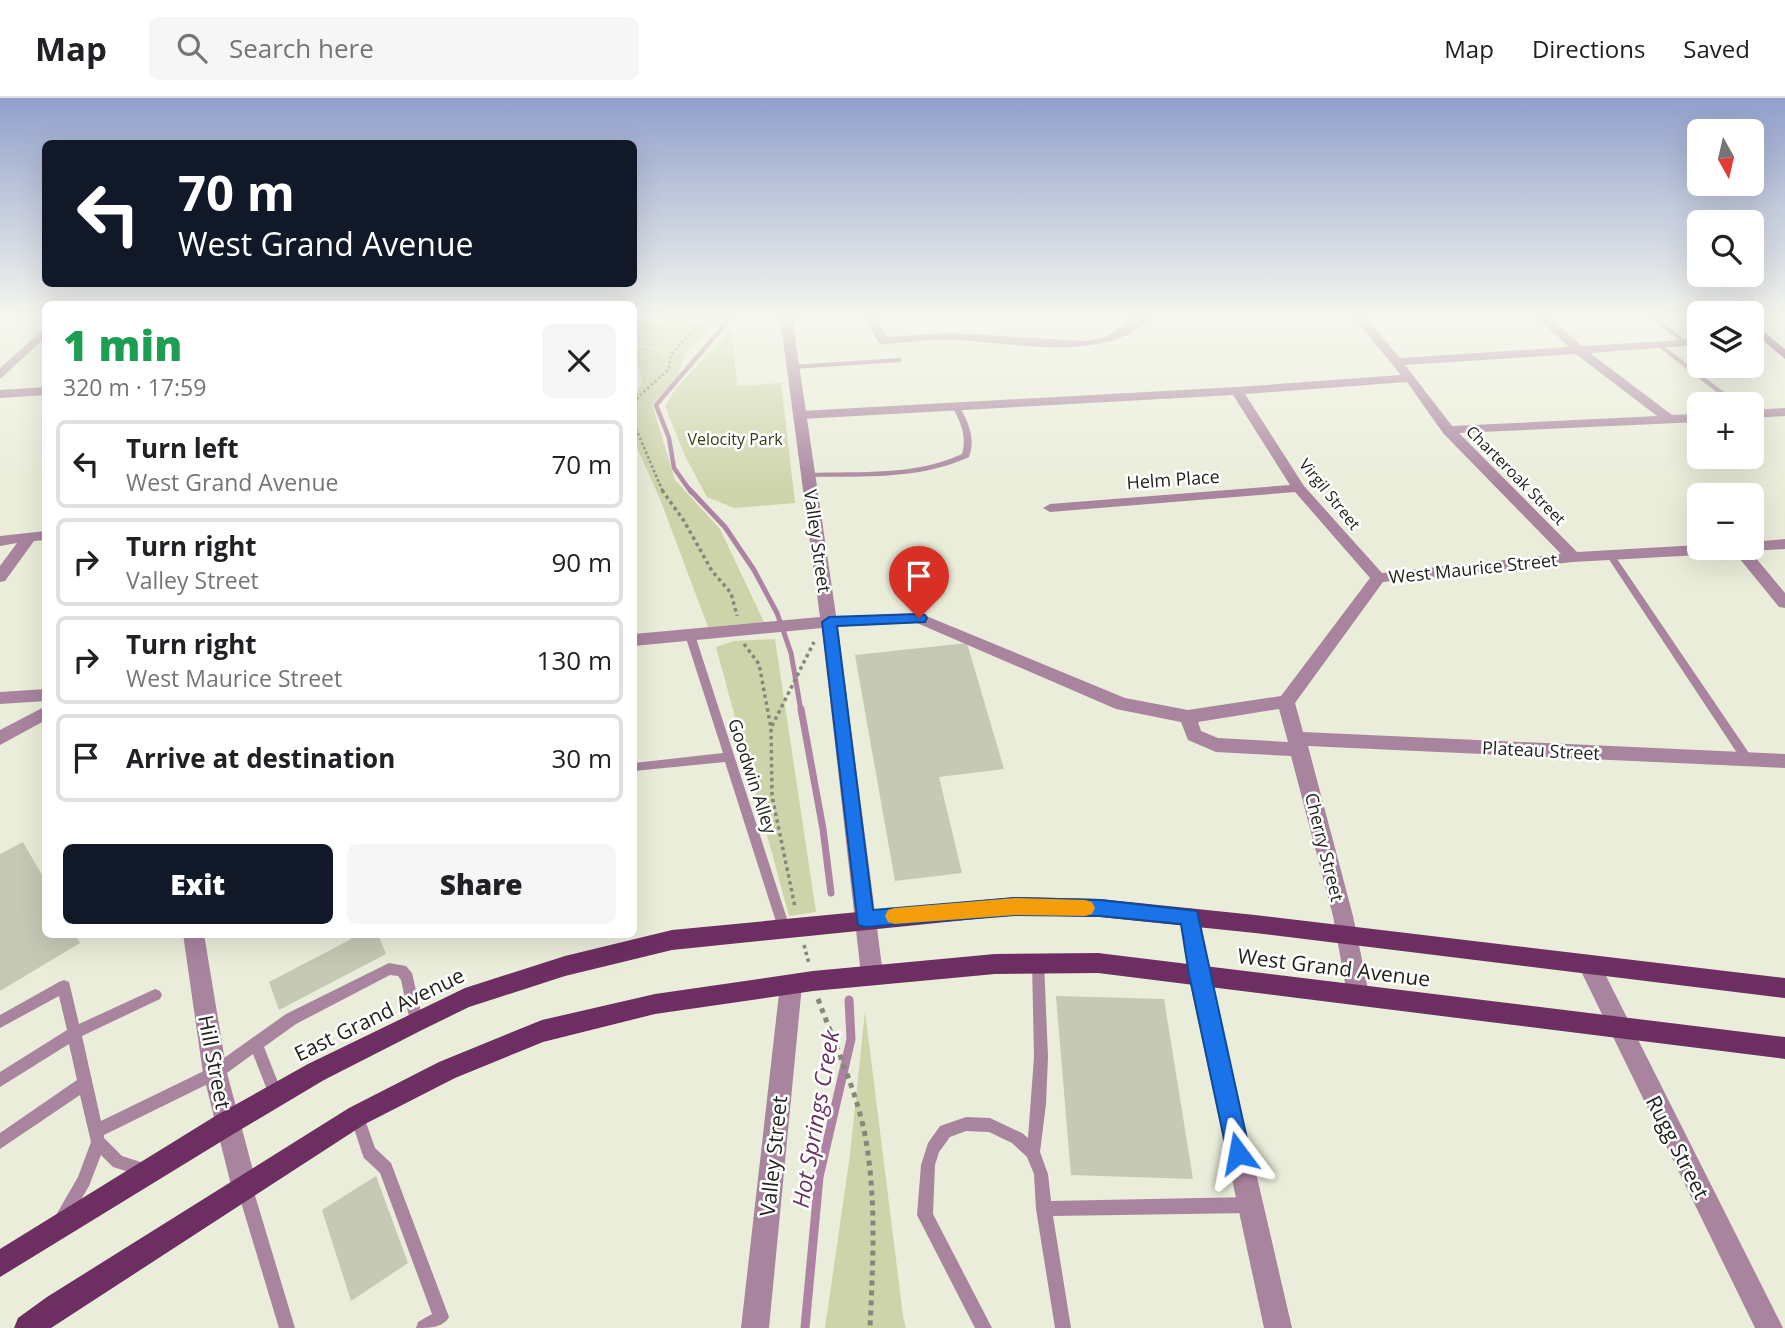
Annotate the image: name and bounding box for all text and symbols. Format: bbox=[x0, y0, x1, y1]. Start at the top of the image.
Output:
search box bbox=[149, 17, 639, 80]
text: Map bbox=[35, 26, 107, 71]
icon: search bbox=[173, 29, 211, 67]
text: Search here bbox=[229, 30, 374, 66]
text: Map bbox=[1444, 32, 1494, 65]
text: Directions bbox=[1532, 32, 1645, 65]
text: Saved bbox=[1683, 32, 1750, 65]
north arrow bbox=[1687, 119, 1764, 196]
map controls bbox=[1687, 119, 1764, 560]
text: 70 m bbox=[178, 159, 295, 225]
icon: left bbox=[63, 168, 154, 259]
button: search bbox=[1687, 210, 1764, 287]
text: West Grand Avenue bbox=[178, 222, 474, 265]
button: layers bbox=[1687, 301, 1764, 378]
text: 1 min bbox=[63, 316, 182, 373]
button: close bbox=[542, 324, 616, 398]
text: 320 m · 17:59 bbox=[63, 371, 206, 403]
button: + bbox=[1687, 392, 1764, 469]
street label: Charteroak Street bbox=[1461, 420, 1571, 530]
park label: Velocity Park bbox=[687, 428, 783, 450]
text: Turn left bbox=[126, 430, 238, 466]
icon: left bbox=[67, 445, 105, 483]
text: 70 m bbox=[551, 446, 612, 482]
street label: Virgil Street bbox=[1294, 454, 1366, 534]
street label: Helm Place bbox=[1126, 464, 1220, 494]
text: West Grand Avenue bbox=[126, 466, 338, 498]
button: − bbox=[1687, 483, 1764, 560]
street label: Valley Street bbox=[799, 488, 837, 594]
text: Turn right bbox=[126, 528, 257, 564]
icon: right bbox=[67, 543, 105, 581]
text: 90 m bbox=[551, 544, 612, 580]
pin bbox=[889, 546, 949, 618]
street label: West Maurice Street bbox=[1388, 547, 1558, 589]
icon: arrive bbox=[900, 557, 938, 595]
text: Valley Street bbox=[126, 564, 259, 596]
text: Turn right bbox=[126, 626, 257, 662]
icon: right bbox=[67, 641, 105, 679]
text: 130 m bbox=[537, 642, 612, 678]
text: West Maurice Street bbox=[126, 662, 342, 694]
street label: Goodwin Alley bbox=[723, 715, 783, 837]
street label: Plateau Street bbox=[1482, 735, 1600, 765]
icon: arrive bbox=[67, 739, 105, 777]
text: Arrive at destination bbox=[126, 740, 395, 776]
text: 30 m bbox=[551, 740, 612, 776]
street label: Cherry Street bbox=[1300, 790, 1350, 904]
button: Exit bbox=[63, 844, 333, 924]
button: Share bbox=[347, 844, 616, 924]
street label: West Grand Avenue bbox=[1236, 941, 1432, 993]
street label: East Grand Avenue bbox=[289, 961, 469, 1067]
street label: Hill Street bbox=[192, 1012, 238, 1112]
water label: Hot Springs Creek bbox=[784, 1027, 846, 1210]
street label: Rugg Street bbox=[1640, 1090, 1716, 1204]
street label: Valley Street bbox=[753, 1094, 793, 1218]
position arrow bbox=[1201, 1116, 1275, 1190]

